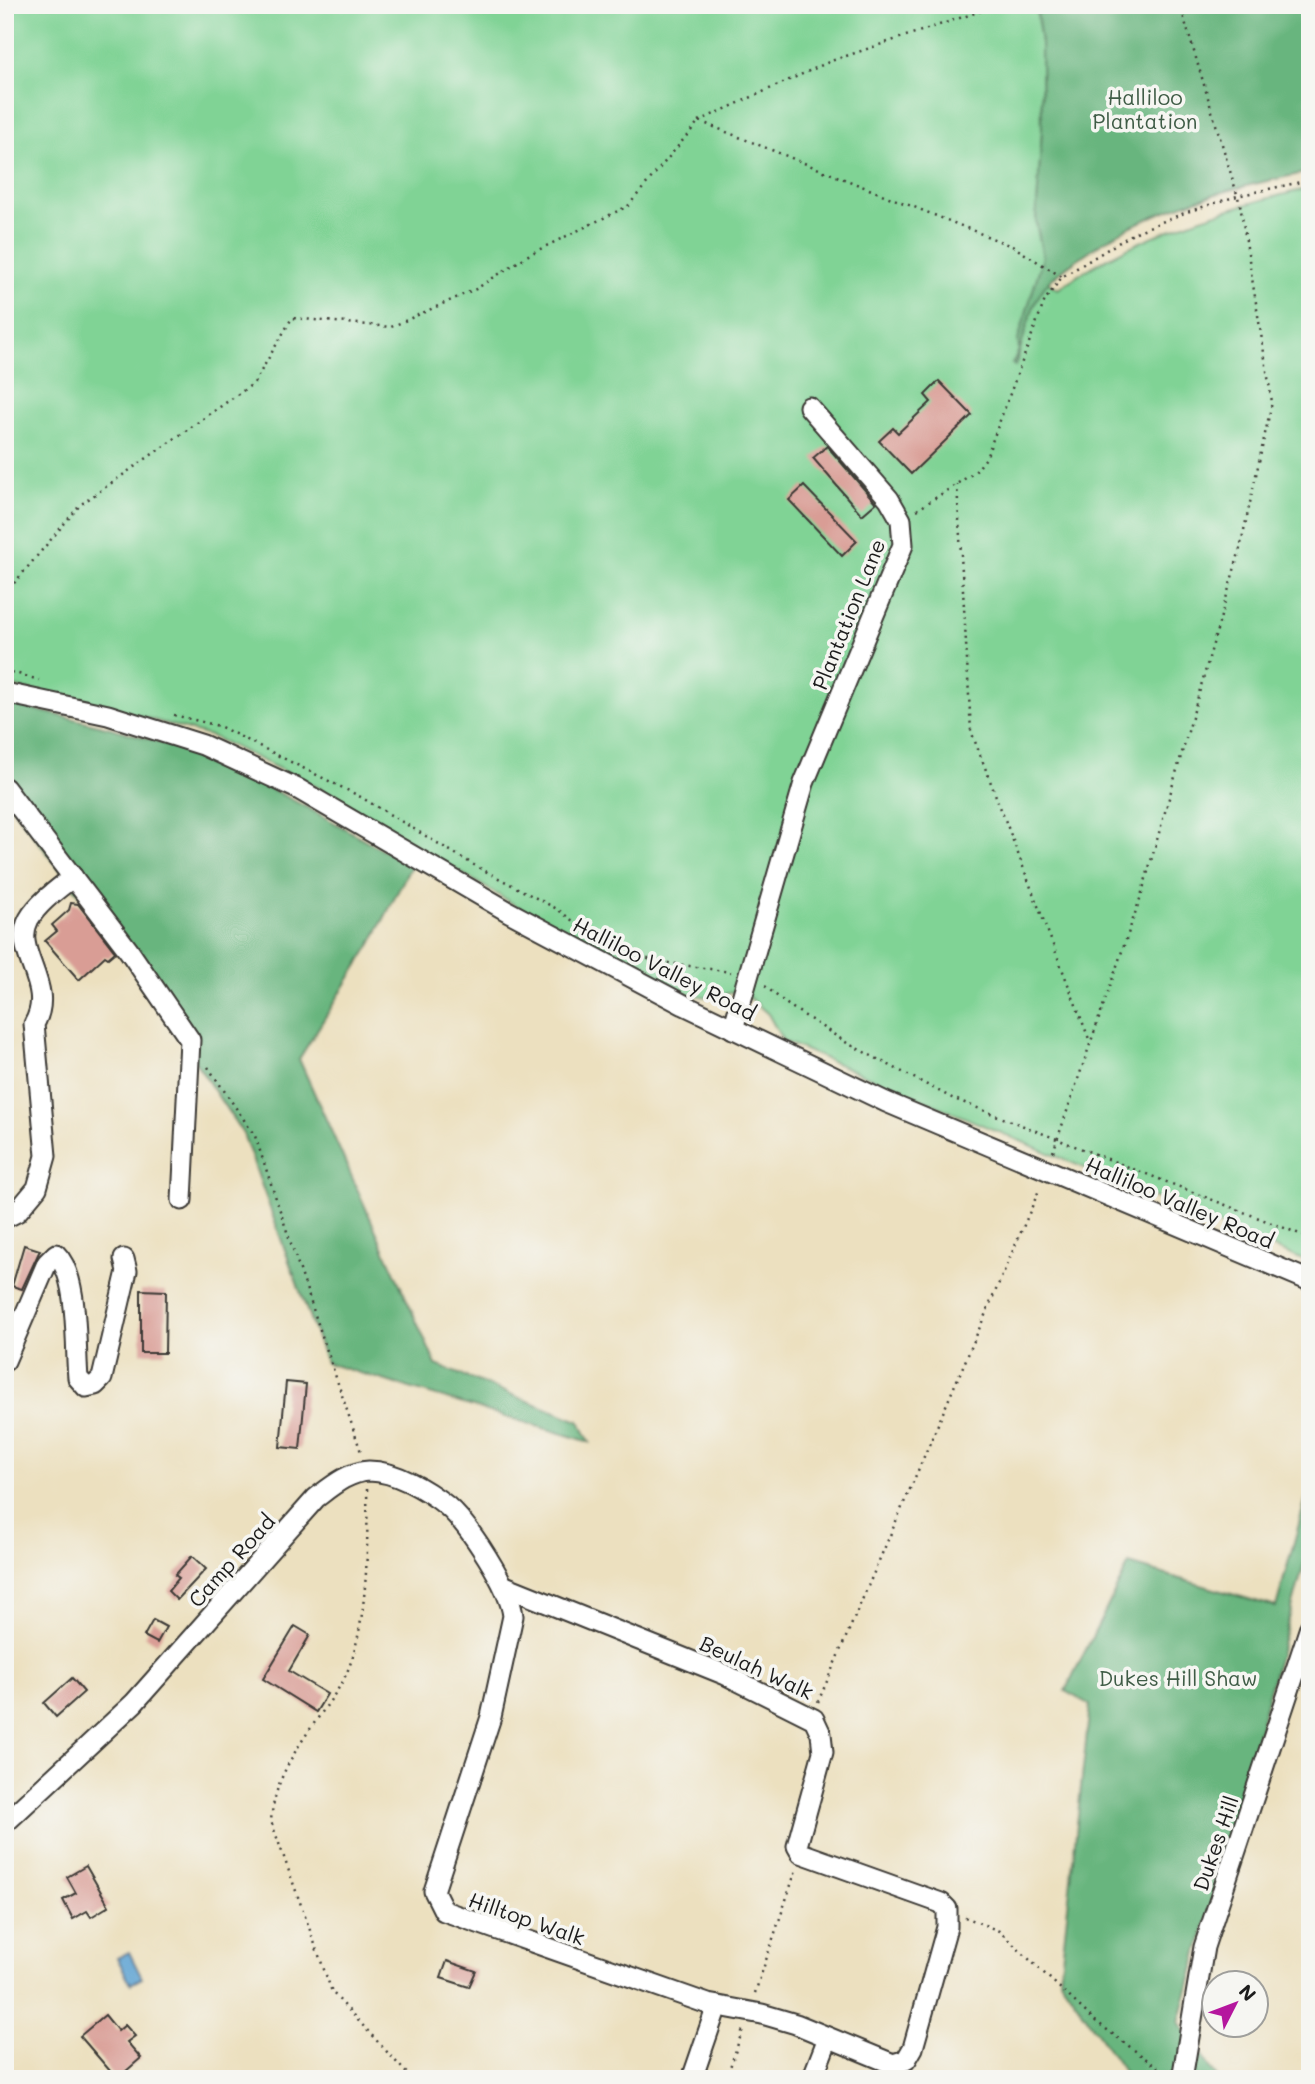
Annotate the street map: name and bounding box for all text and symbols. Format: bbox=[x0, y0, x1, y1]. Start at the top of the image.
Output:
park label: Halliloo Plantation bbox=[1093, 83, 1197, 134]
street label: Plantation Lane bbox=[805, 535, 891, 693]
street label: Halliloo Valley Road bbox=[569, 910, 761, 1026]
street label: Halliloo Valley Road bbox=[1082, 1150, 1278, 1254]
street label: Camp Road bbox=[182, 1508, 280, 1612]
street label: Beulah Walk bbox=[696, 1629, 818, 1705]
park label: Dukes Hill Shaw bbox=[1099, 1664, 1257, 1691]
street label: Dukes Hill bbox=[1186, 1792, 1244, 1894]
street label: Hilltop Walk bbox=[465, 1885, 589, 1951]
north arrow bbox=[1200, 1968, 1270, 2038]
text: N bbox=[1234, 1979, 1262, 2006]

